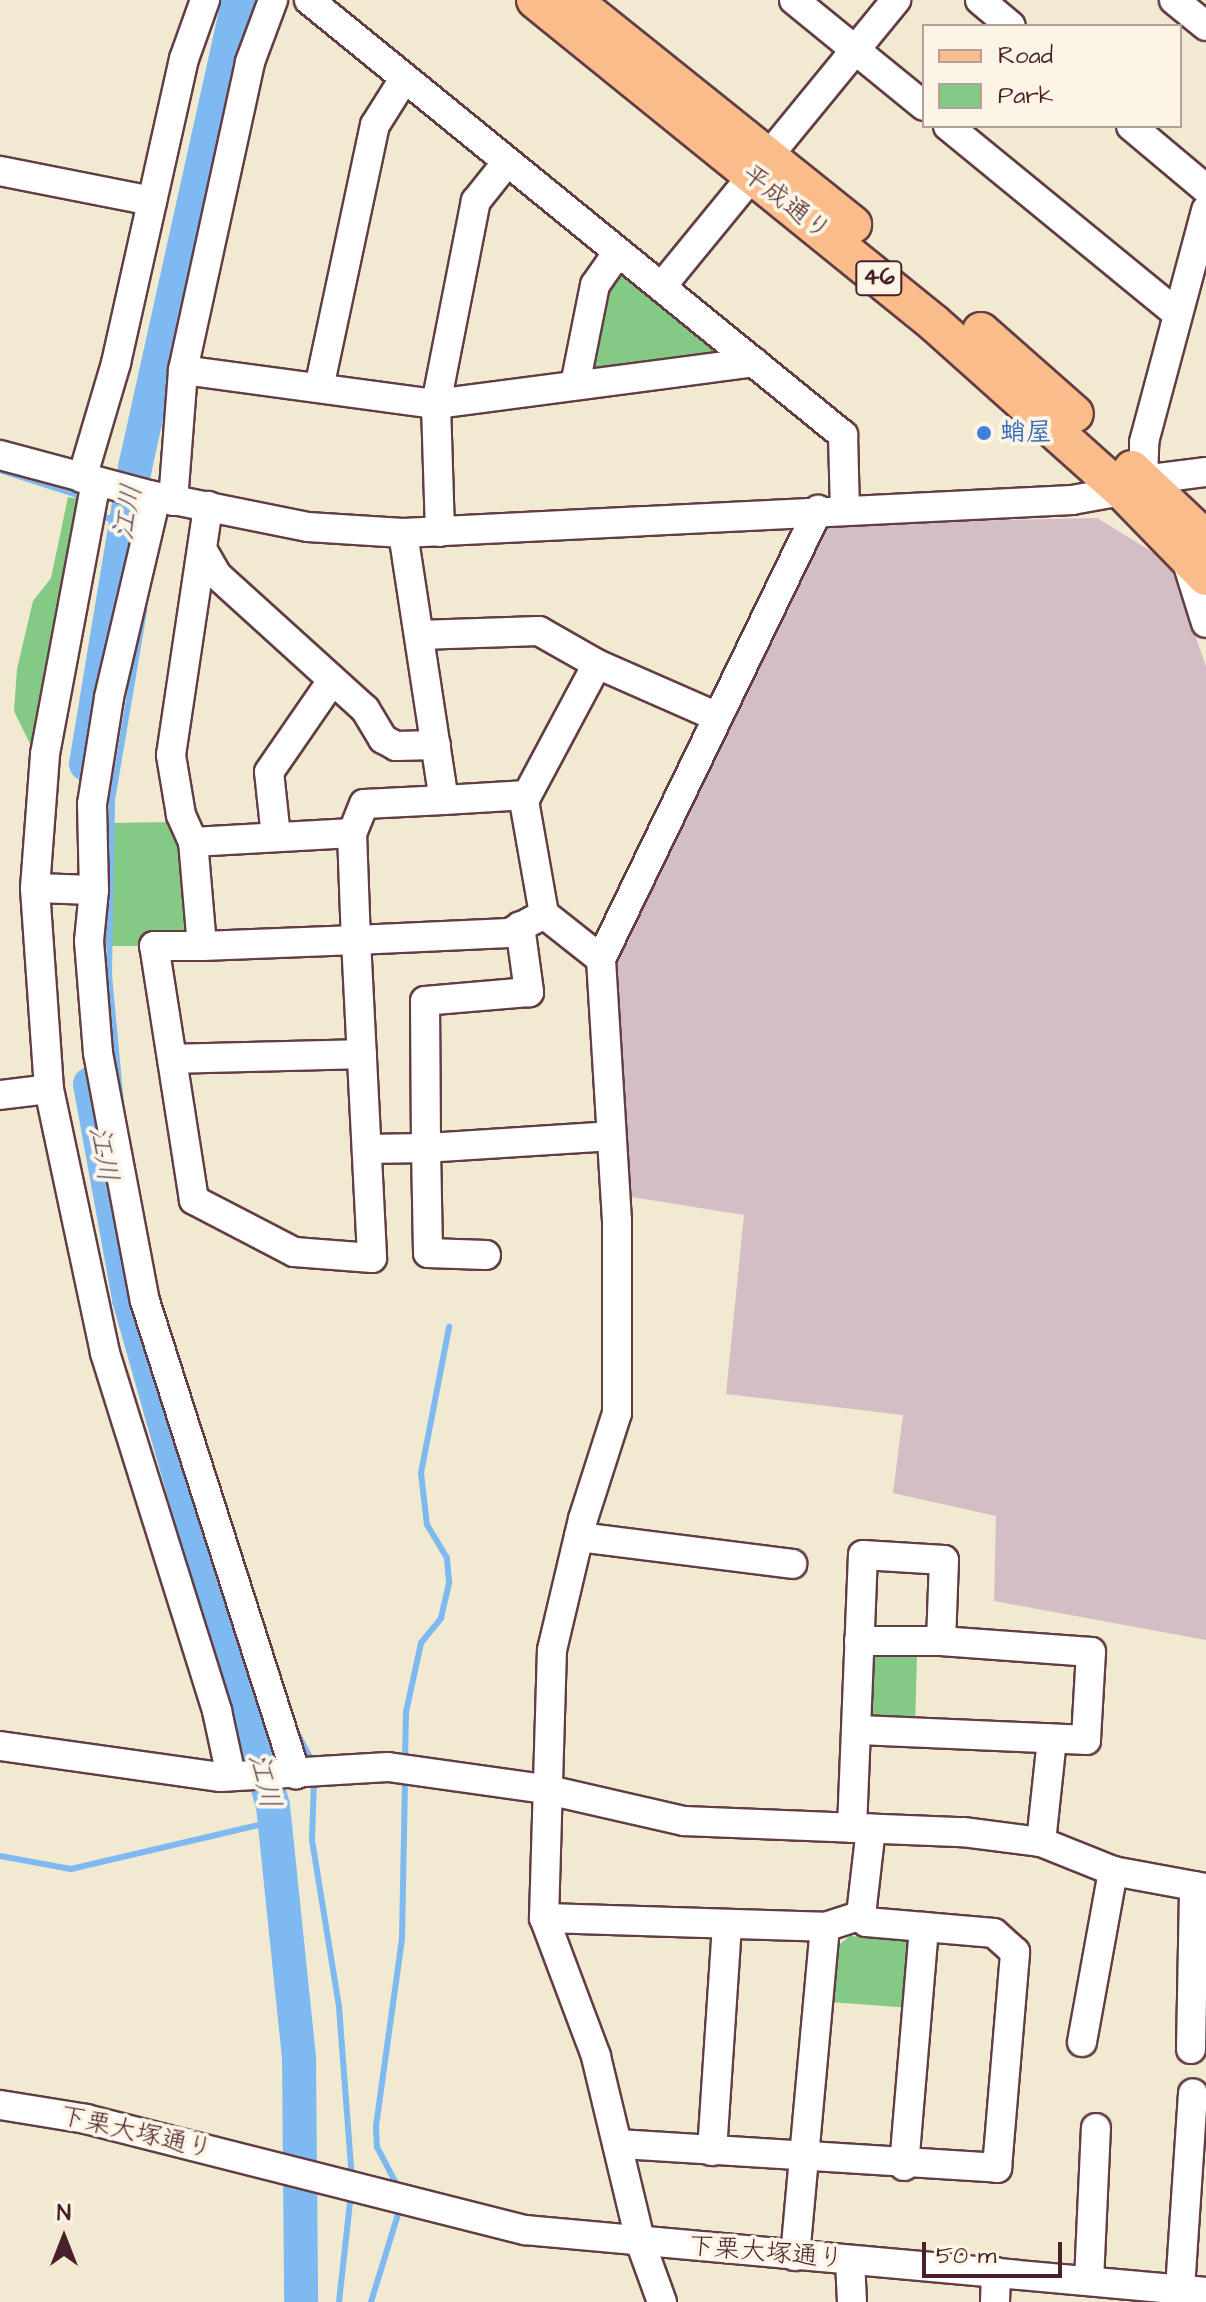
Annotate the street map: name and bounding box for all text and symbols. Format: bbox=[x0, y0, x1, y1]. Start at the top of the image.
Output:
legend bbox=[922, 24, 1182, 128]
text: Road bbox=[998, 39, 1053, 73]
text: Park bbox=[998, 79, 1054, 113]
street label: 平成通り bbox=[735, 159, 837, 247]
road number: 46 bbox=[855, 258, 903, 298]
place label: 蛸屋 bbox=[1000, 417, 1052, 449]
marker: 蛸屋 bbox=[975, 424, 993, 442]
water label: 江川 bbox=[107, 482, 149, 542]
water label: 江川 bbox=[82, 1124, 124, 1184]
water label: 江川 bbox=[241, 1750, 287, 1812]
street label: 下栗大塚通り bbox=[56, 2100, 216, 2166]
north arrow bbox=[24, 2198, 104, 2278]
text: N bbox=[57, 2198, 71, 2229]
scale bar bbox=[926, 2226, 1066, 2276]
street label: 下栗大塚通り bbox=[687, 2231, 845, 2275]
text: 50 m bbox=[936, 2239, 996, 2273]

